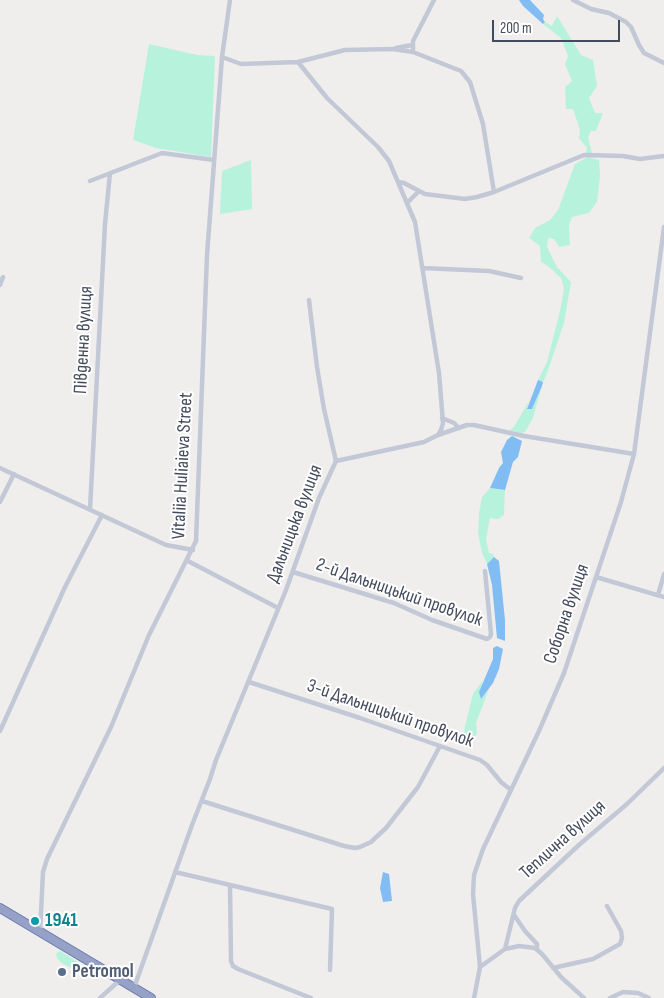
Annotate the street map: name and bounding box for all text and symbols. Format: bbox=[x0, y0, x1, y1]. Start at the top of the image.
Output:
scale bar bbox=[494, 10, 622, 42]
text: 200 m bbox=[500, 19, 532, 38]
street label: Південна вулиця bbox=[70, 286, 98, 394]
street label: Vitaliia Huliaieva Street bbox=[168, 392, 198, 540]
street label: Дальницька вулиця bbox=[262, 462, 328, 586]
street label: 2-й Дальницький провулок bbox=[313, 554, 485, 632]
street label: Соборна вулиця bbox=[539, 561, 595, 667]
street label: 3-й Дальницький провулок bbox=[304, 675, 476, 753]
street label: Теплична вулиця bbox=[515, 795, 611, 885]
place label: 1941 bbox=[45, 910, 78, 932]
marker: 1941 bbox=[29, 915, 41, 927]
place label: Petromol bbox=[72, 961, 134, 983]
marker: Petromol bbox=[56, 966, 68, 978]

